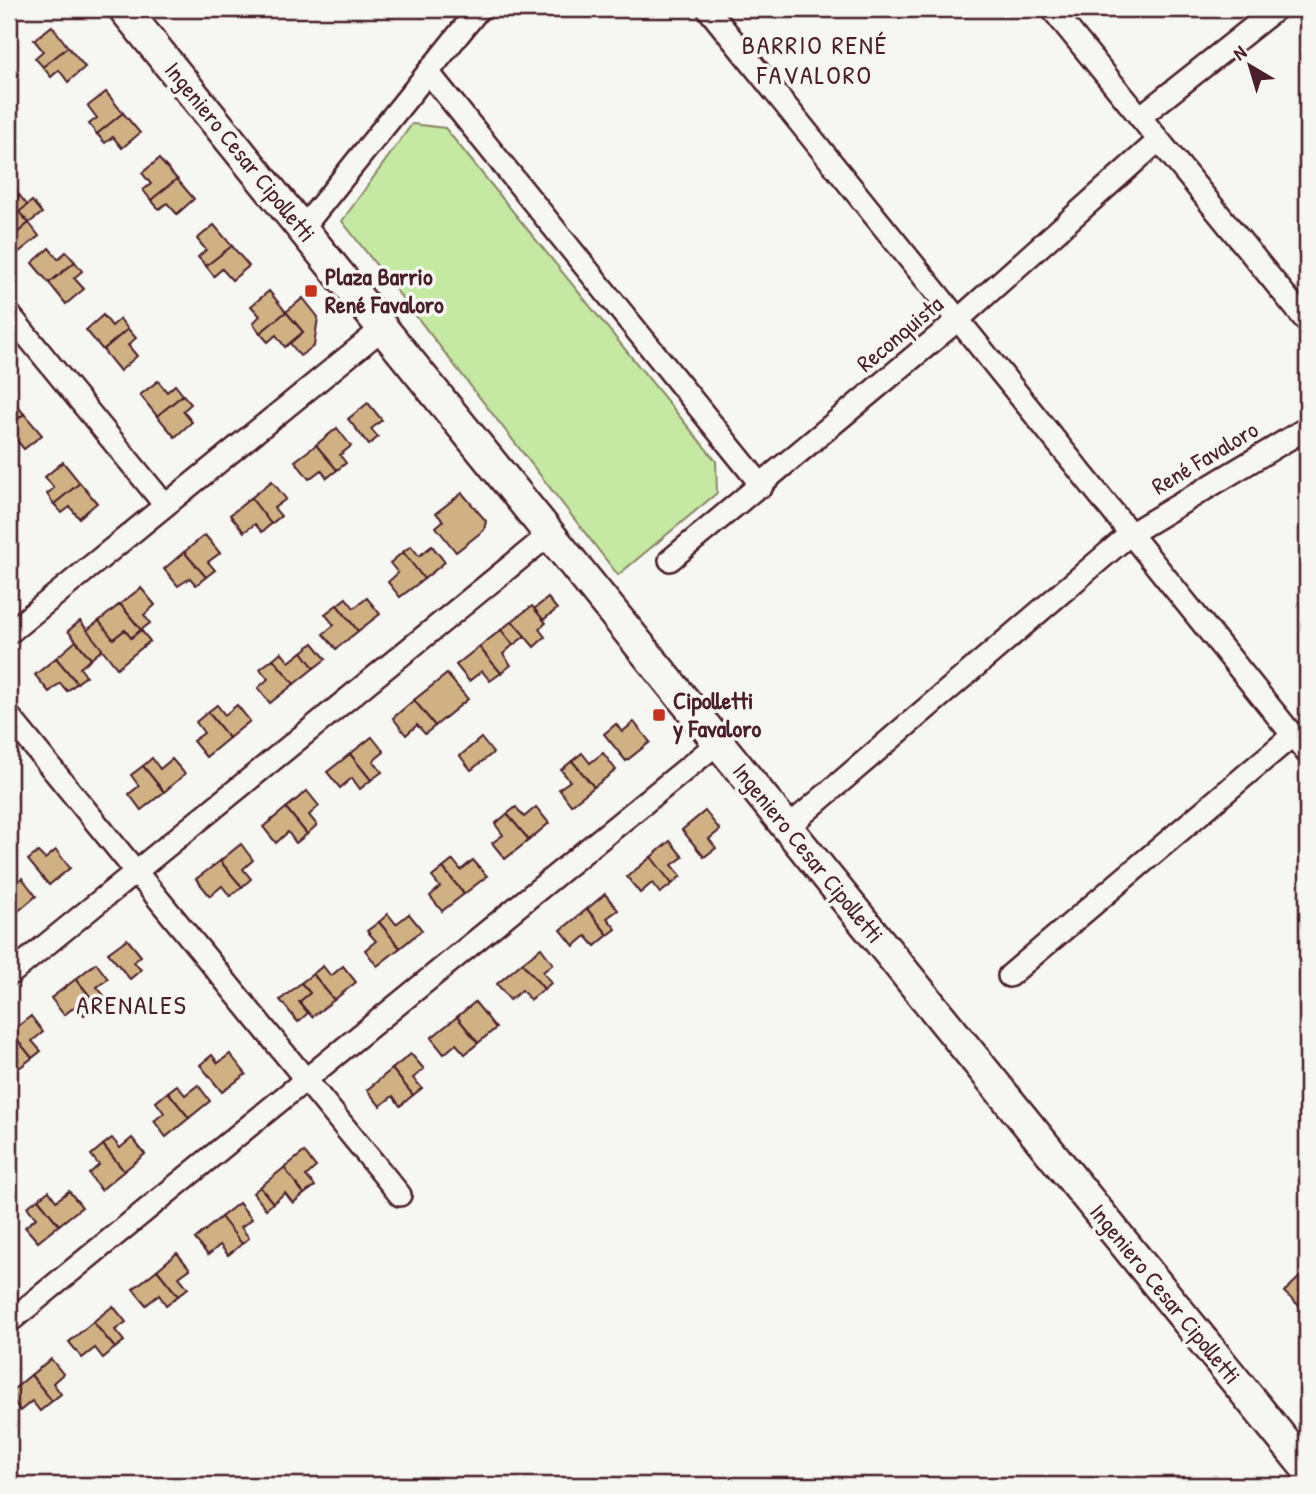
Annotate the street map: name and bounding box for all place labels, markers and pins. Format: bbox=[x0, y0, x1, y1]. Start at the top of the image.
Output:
place label: Plaza Barrio René Favaloro bbox=[325, 260, 444, 320]
marker: Plaza Barrio René Favaloro bbox=[303, 283, 319, 299]
place label: Cipolletti y Favaloro bbox=[673, 684, 761, 745]
marker: Cipolletti y Favaloro bbox=[651, 707, 667, 723]

